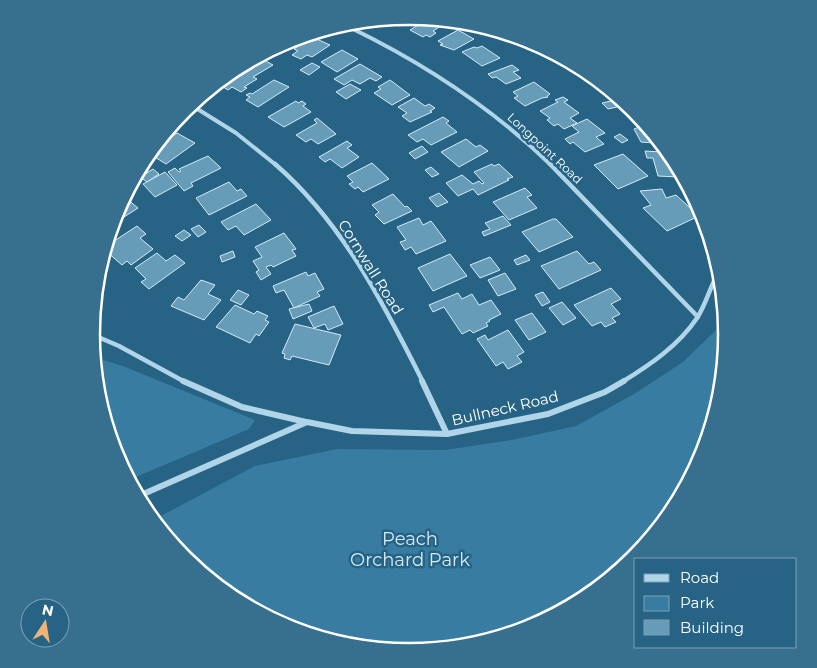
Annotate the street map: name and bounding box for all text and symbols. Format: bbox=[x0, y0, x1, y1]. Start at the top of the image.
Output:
street label: Longpoint Road bbox=[504, 109, 586, 187]
street label: Cornwall Road bbox=[334, 216, 408, 318]
street label: Bullneck Road bbox=[450, 386, 560, 430]
park label: Peach Orchard Park bbox=[350, 528, 470, 571]
legend bbox=[634, 558, 797, 648]
text: Road bbox=[680, 568, 719, 587]
text: Park bbox=[680, 593, 714, 612]
north arrow bbox=[20, 598, 70, 648]
text: N bbox=[40, 600, 55, 620]
text: Building bbox=[680, 618, 744, 637]

